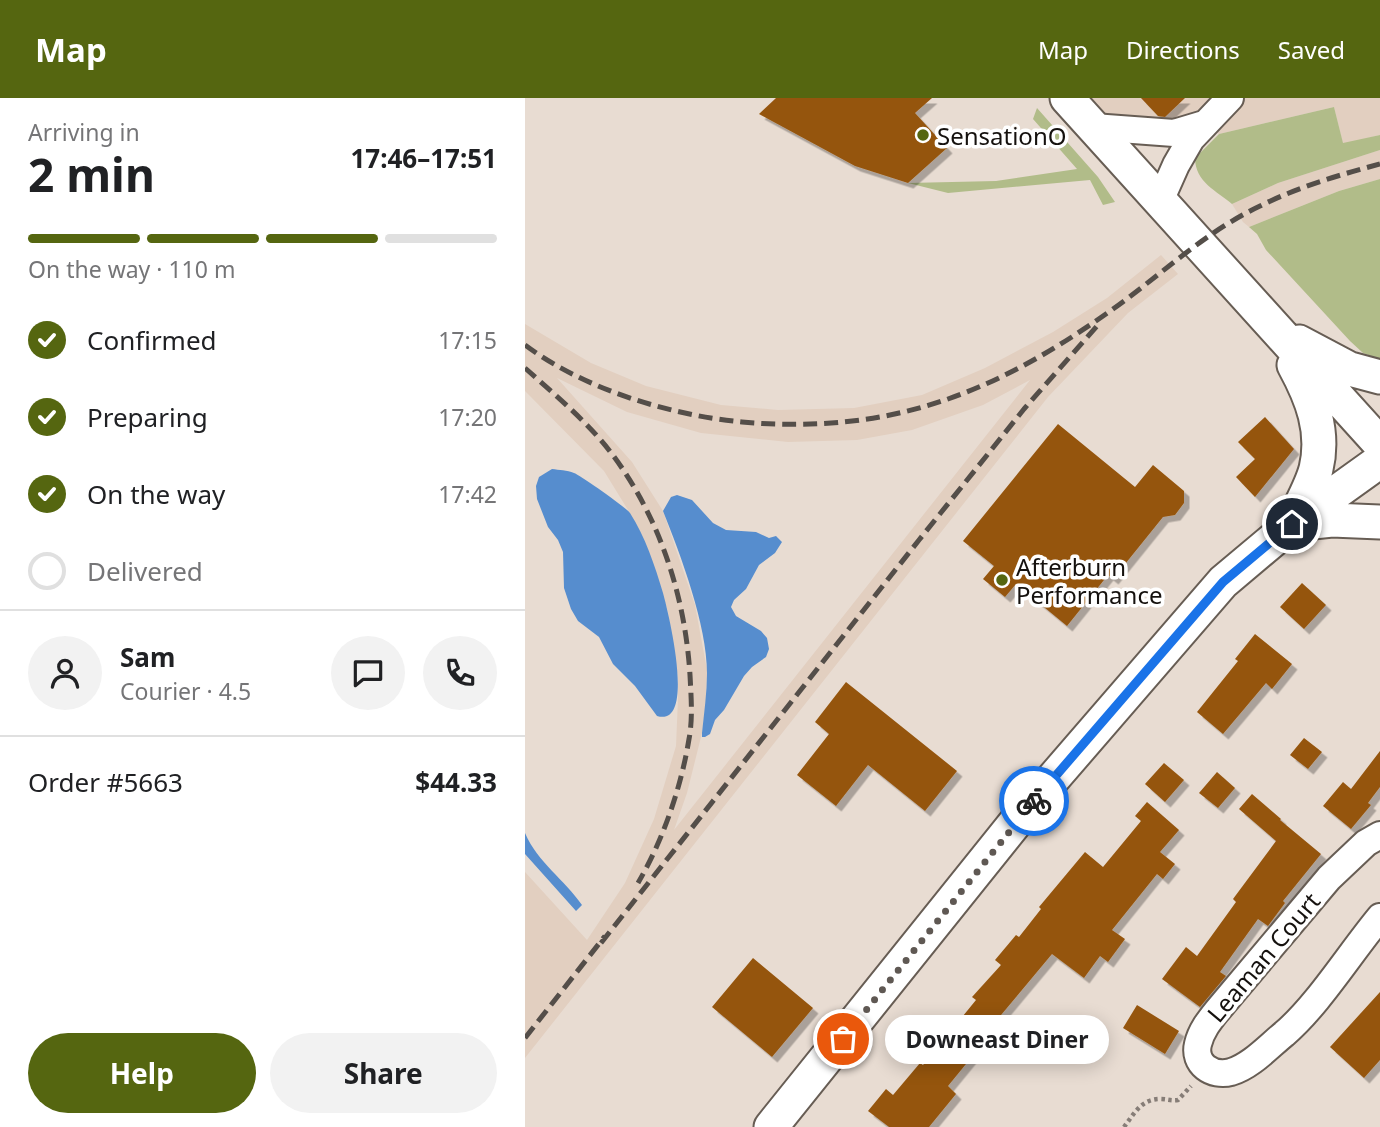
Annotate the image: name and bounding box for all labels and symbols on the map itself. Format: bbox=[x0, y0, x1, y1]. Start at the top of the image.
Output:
place label: SensationO bbox=[937, 119, 1066, 152]
marker: SensationO bbox=[915, 127, 931, 143]
pin bbox=[1262, 494, 1322, 554]
place label: Afterburn Performance bbox=[1016, 550, 1162, 611]
marker: Afterburn Performance bbox=[994, 572, 1010, 588]
courier bbox=[999, 766, 1069, 836]
street label: Leaman Court bbox=[1199, 885, 1327, 1029]
pin bbox=[813, 1009, 873, 1069]
callout: Downeast Diner bbox=[885, 1014, 1109, 1063]

